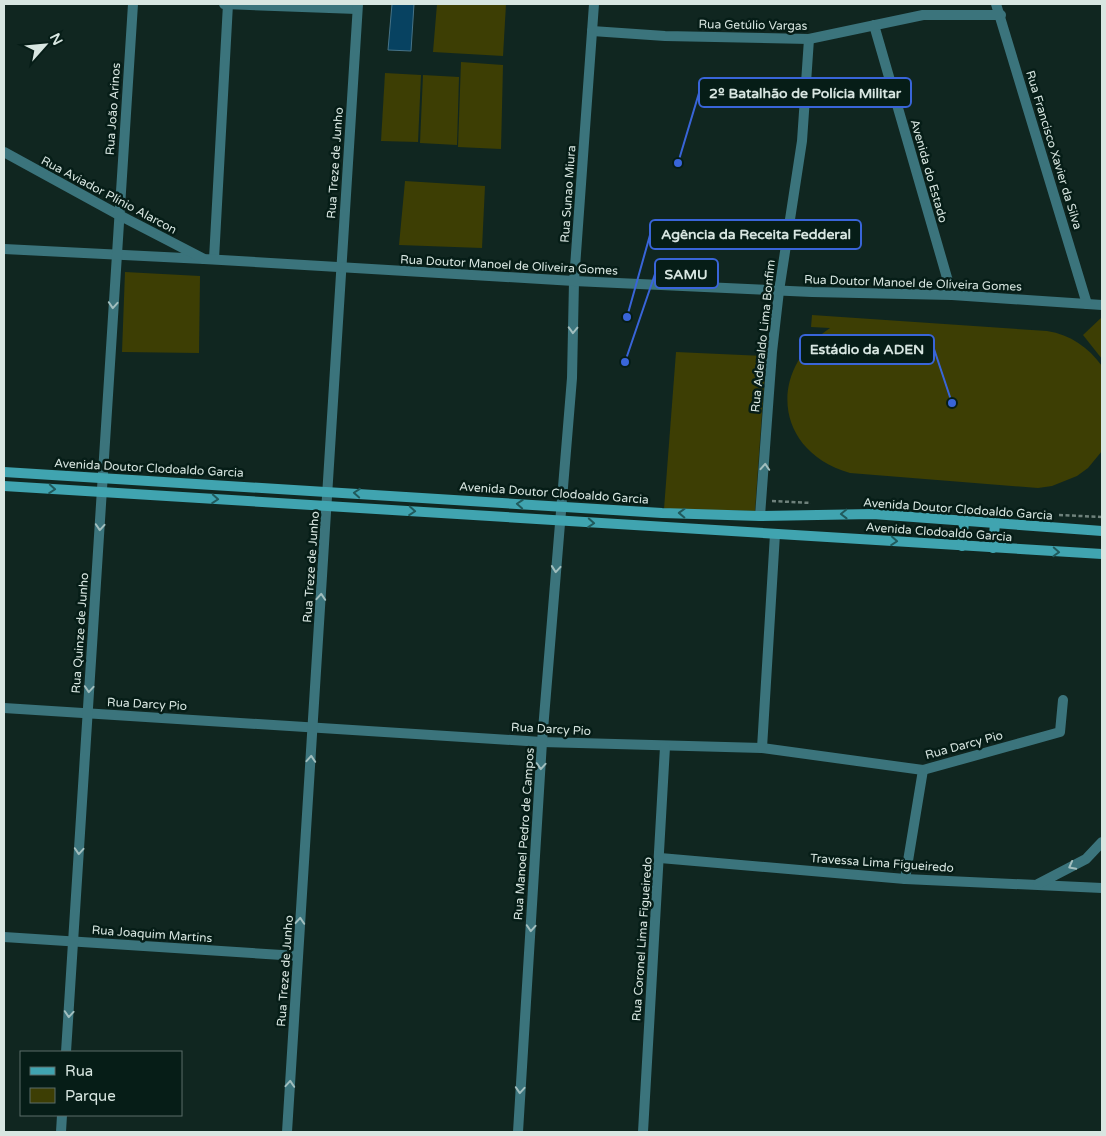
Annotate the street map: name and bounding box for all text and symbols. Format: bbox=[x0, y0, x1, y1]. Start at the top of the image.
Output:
street label: Rua Getúlio Vargas bbox=[698, 17, 808, 33]
north arrow bbox=[20, 20, 70, 70]
text: N bbox=[46, 30, 66, 48]
street label: Rua João Arinos bbox=[103, 62, 123, 156]
street label: Rua Francisco Xavier da Silva bbox=[1023, 69, 1085, 231]
callout: 2º Batalhão de Polícia Militar bbox=[699, 78, 911, 107]
text: 2º Batalhão de Polícia Militar bbox=[709, 85, 902, 102]
street label: Rua Treze de Junho bbox=[324, 107, 346, 219]
street label: Avenida do Estado bbox=[908, 118, 950, 224]
street label: Rua Sunao Miura bbox=[558, 145, 578, 243]
street label: Rua Aviador Plínio Alarcon bbox=[39, 153, 179, 237]
callout: Agência da Receita Fedderal bbox=[650, 220, 861, 249]
text: Agência da Receita Fedderal bbox=[661, 226, 851, 243]
street label: Rua Doutor Manoel de Oliveira Gomes bbox=[400, 252, 618, 278]
callout: SAMU bbox=[655, 259, 718, 288]
street label: Rua Aderaldo Lima Bonfim bbox=[748, 259, 778, 413]
text: SAMU bbox=[664, 266, 708, 283]
street label: Rua Doutor Manoel de Oliveira Gomes bbox=[804, 272, 1022, 294]
one-way arrow bbox=[108, 301, 119, 309]
one-way arrow bbox=[568, 326, 578, 334]
callout: Estádio da ADEN bbox=[800, 335, 934, 364]
text: Estádio da ADEN bbox=[810, 341, 924, 358]
street label: Avenida Doutor Clodoaldo Garcia bbox=[54, 456, 244, 480]
one-way arrow bbox=[759, 463, 770, 471]
street label: Avenida Doutor Clodoaldo Garcia bbox=[459, 479, 649, 507]
one-way arrow bbox=[49, 483, 57, 494]
one-way arrow bbox=[353, 488, 361, 499]
one-way arrow bbox=[211, 494, 219, 505]
street label: Avenida Doutor Clodoaldo Garcia bbox=[863, 495, 1053, 523]
one-way arrow bbox=[515, 498, 523, 509]
one-way arrow bbox=[408, 506, 416, 517]
one-way arrow bbox=[677, 508, 685, 519]
one-way arrow bbox=[840, 509, 848, 519]
street label: Rua Treze de Junho bbox=[300, 511, 322, 623]
one-way arrow bbox=[588, 517, 596, 528]
street label: Avenida Clodoaldo Garcia bbox=[865, 520, 1013, 544]
one-way arrow bbox=[94, 523, 105, 531]
one-way arrow bbox=[890, 536, 898, 547]
one-way arrow bbox=[1052, 546, 1060, 557]
one-way arrow bbox=[551, 565, 562, 573]
street label: Rua Quinze de Junho bbox=[69, 572, 91, 694]
one-way arrow bbox=[316, 593, 327, 601]
one-way arrow bbox=[84, 686, 95, 694]
street label: Rua Darcy Pio bbox=[107, 695, 187, 713]
street label: Rua Darcy Pio bbox=[511, 720, 591, 738]
street label: Rua Darcy Pio bbox=[924, 728, 1004, 762]
street label: Rua Manoel Pedro de Campos bbox=[511, 747, 537, 921]
one-way arrow bbox=[305, 755, 316, 763]
one-way arrow bbox=[535, 762, 546, 770]
one-way arrow bbox=[73, 848, 84, 856]
street label: Travessa Lima Figueiredo bbox=[810, 851, 954, 875]
street label: Rua Coronel Lima Figueiredo bbox=[629, 856, 655, 1022]
one-way arrow bbox=[1068, 860, 1077, 870]
street label: Rua Treze de Junho bbox=[274, 915, 296, 1027]
one-way arrow bbox=[295, 917, 306, 925]
street label: Rua Joaquim Martins bbox=[91, 923, 213, 945]
one-way arrow bbox=[525, 925, 536, 933]
one-way arrow bbox=[63, 1010, 74, 1018]
legend bbox=[20, 1051, 182, 1116]
text: Rua bbox=[65, 1062, 93, 1080]
one-way arrow bbox=[285, 1079, 296, 1087]
text: Parque bbox=[65, 1087, 116, 1105]
one-way arrow bbox=[515, 1087, 526, 1095]

